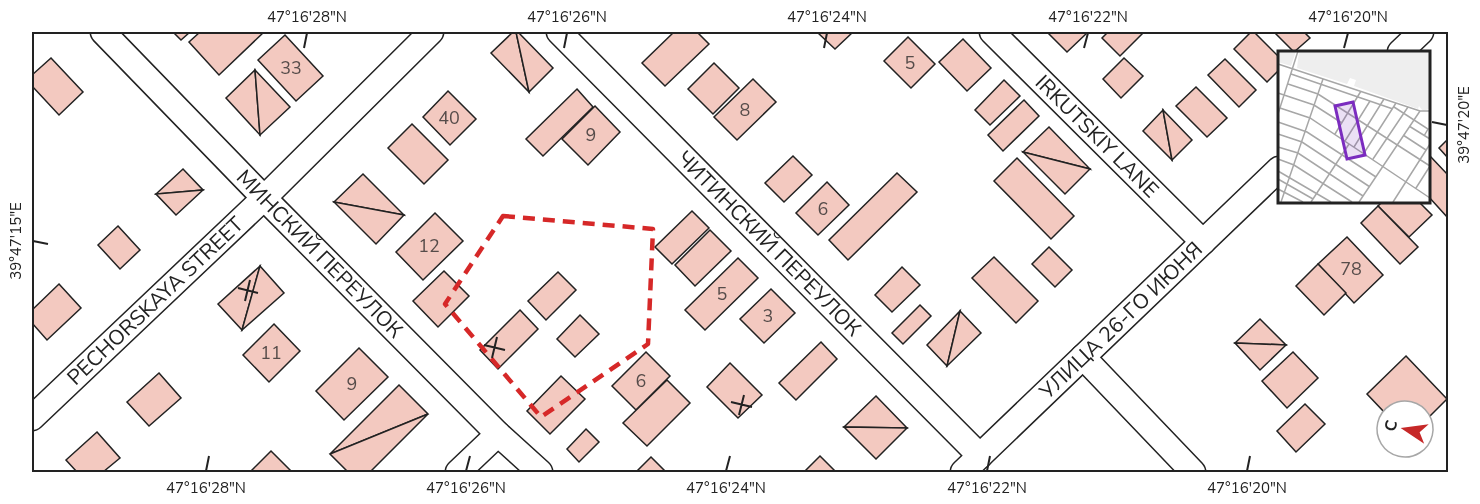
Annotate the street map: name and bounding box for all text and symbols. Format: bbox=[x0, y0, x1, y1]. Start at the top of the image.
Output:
text: 47°16'28"N bbox=[267, 7, 347, 27]
text: 47°16'26"N bbox=[527, 7, 607, 27]
text: 47°16'24"N bbox=[787, 7, 867, 27]
text: 47°16'22"N bbox=[1048, 7, 1128, 27]
text: 47°16'20"N bbox=[1308, 7, 1388, 27]
house number: 5 bbox=[905, 51, 915, 75]
inset map bbox=[1278, 51, 1429, 202]
house number: 33 bbox=[280, 56, 302, 80]
street label: IRKUTSKIY LANE bbox=[1029, 69, 1165, 204]
text: 39°47'20"E bbox=[1454, 86, 1474, 164]
house number: 8 bbox=[740, 98, 750, 122]
house number: 40 bbox=[438, 106, 460, 130]
house number: 9 bbox=[586, 123, 596, 147]
street label: ЧИТИНСКИЙ ПЕРЕУЛОК bbox=[671, 145, 867, 343]
street label: МИНСКИЙ ПЕРЕУЛОК bbox=[230, 164, 409, 344]
house number: 6 bbox=[818, 197, 828, 221]
text: 39°47'15"E bbox=[6, 202, 26, 280]
street label: PECHORSKAYA STREET bbox=[61, 210, 250, 391]
house number: 12 bbox=[418, 234, 440, 258]
street label: УЛИЦА 26-ГО ИЮНЯ bbox=[1033, 236, 1209, 406]
house number: 78 bbox=[1340, 257, 1362, 281]
house number: 5 bbox=[717, 282, 727, 306]
house number: 3 bbox=[763, 304, 773, 328]
house number: 11 bbox=[260, 341, 282, 365]
house number: 6 bbox=[636, 369, 646, 393]
house number: 9 bbox=[347, 372, 357, 396]
north arrow bbox=[1375, 399, 1435, 459]
text: С bbox=[1379, 418, 1403, 434]
text: 47°16'28"N bbox=[166, 478, 246, 498]
text: 47°16'26"N bbox=[426, 478, 506, 498]
text: 47°16'24"N bbox=[686, 478, 766, 498]
text: 47°16'22"N bbox=[947, 478, 1027, 498]
text: 47°16'20"N bbox=[1207, 478, 1287, 498]

